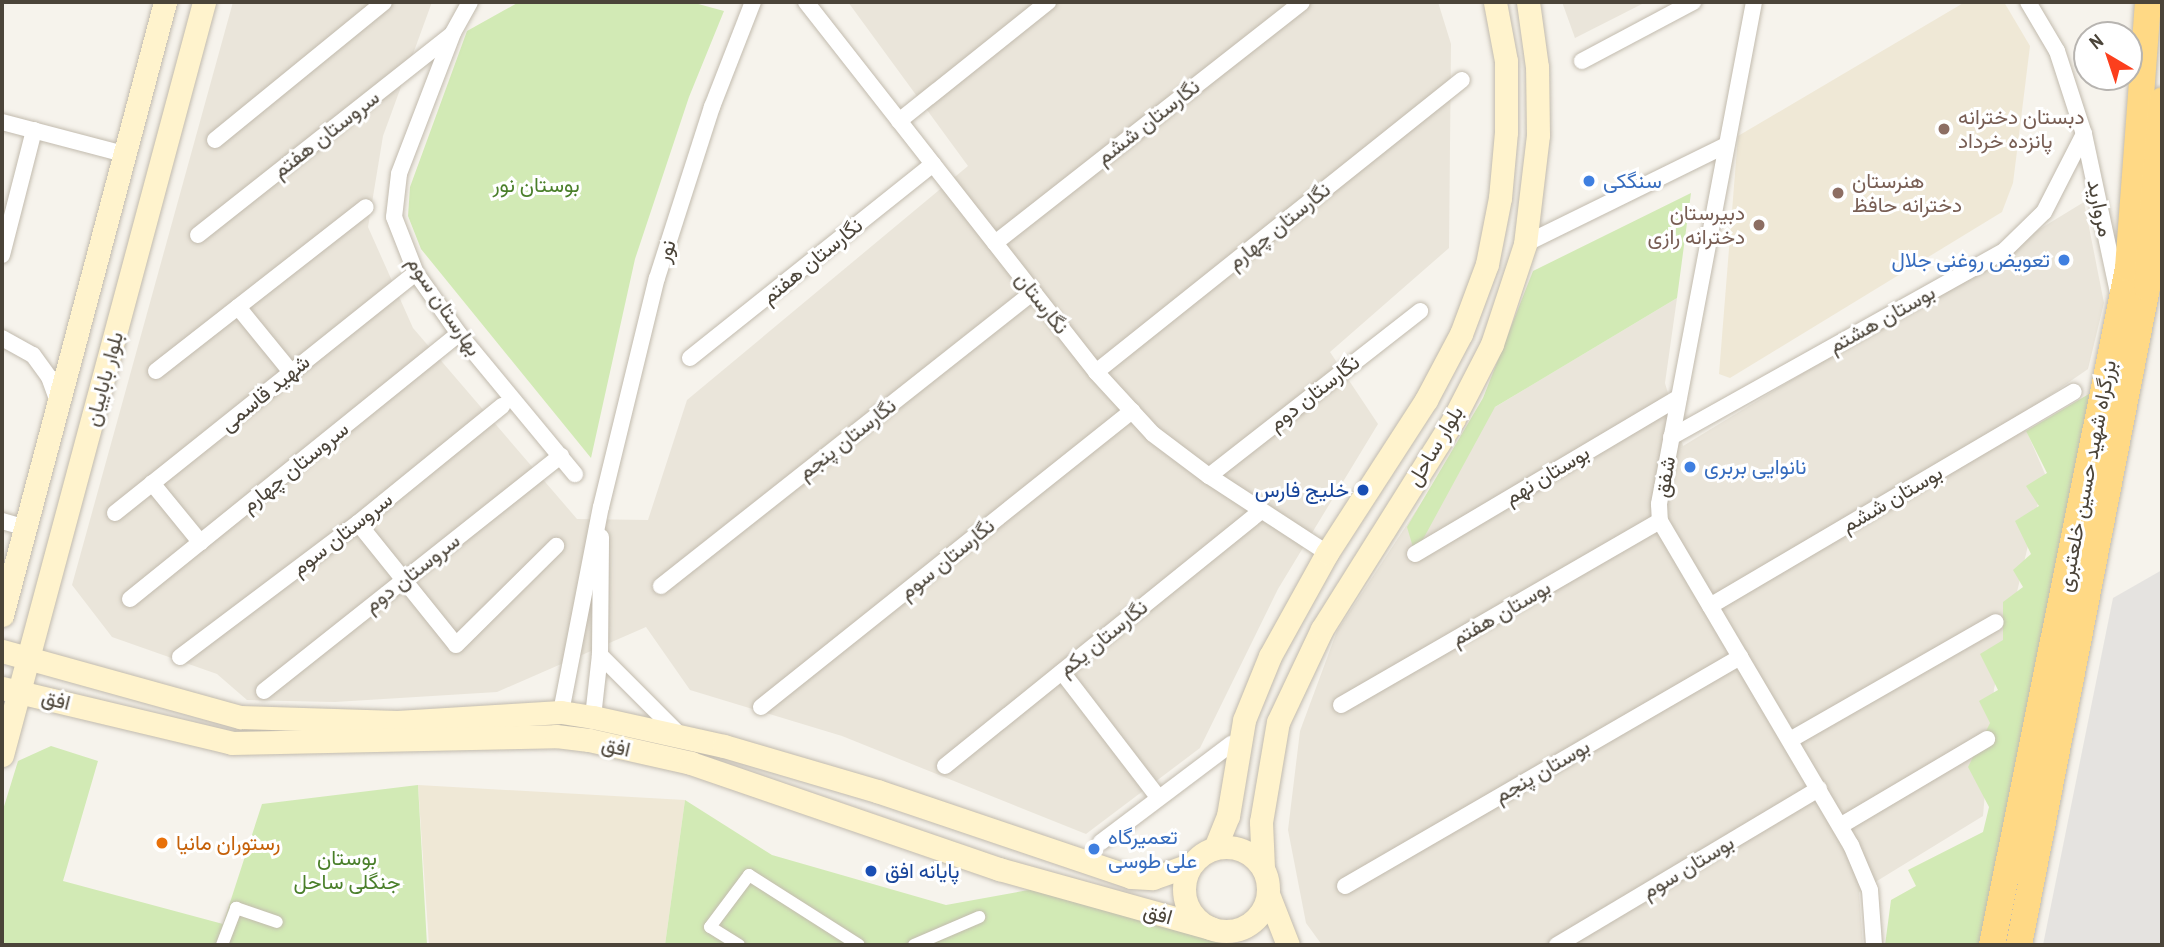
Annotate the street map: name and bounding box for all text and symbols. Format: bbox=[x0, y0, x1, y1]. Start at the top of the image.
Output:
north arrow bbox=[2073, 21, 2143, 91]
text: N bbox=[2083, 28, 2109, 55]
street label: نگارستان ششم bbox=[1091, 74, 1205, 170]
street label: سروستان هفتم bbox=[268, 84, 384, 184]
place label: دبستان دخترانه پانزده خرداد bbox=[1958, 104, 2085, 154]
marker: دبستان دخترانه پانزده خرداد bbox=[1936, 121, 1952, 137]
place label: سنگکی bbox=[1603, 168, 1662, 194]
place label: هنرستان دخترانه حافظ bbox=[1852, 168, 1962, 218]
park label: بوستان نور bbox=[492, 172, 580, 198]
marker: سنگکی bbox=[1581, 173, 1597, 189]
street label: نگارستان چهارم bbox=[1223, 177, 1335, 275]
street label: مروارید bbox=[2082, 177, 2118, 239]
marker: هنرستان دخترانه حافظ bbox=[1830, 185, 1846, 201]
place label: دبیرستان دخترانه رازی bbox=[1648, 200, 1745, 250]
street label: نگارستان هفتم bbox=[756, 213, 868, 309]
marker: دبیرستان دخترانه رازی bbox=[1751, 217, 1767, 233]
street label: نور bbox=[651, 236, 681, 266]
place label: تعویض روغنی جلال bbox=[1891, 247, 2050, 273]
street label: بهارستان سوم bbox=[401, 251, 487, 361]
marker: تعویض روغنی جلال bbox=[2056, 252, 2072, 268]
street label: نگارستان bbox=[1010, 267, 1074, 339]
street label: بوستان هشتم bbox=[1824, 279, 1940, 359]
street label: بلوار باباییان bbox=[79, 329, 129, 429]
street label: شهید قاسمی bbox=[215, 349, 315, 437]
street label: نگارستان دوم bbox=[1263, 350, 1365, 436]
street label: بزرگراه شهید حسین خلعتبری bbox=[2052, 358, 2122, 594]
street label: نگارستان پنجم bbox=[793, 393, 901, 485]
street label: بلوار ساحل bbox=[1401, 401, 1469, 491]
street label: سروستان چهارم bbox=[236, 416, 354, 518]
street label: بوستان نهم bbox=[1500, 440, 1594, 510]
street label: شفق bbox=[1649, 454, 1681, 500]
place label: نانوایی بربری bbox=[1704, 454, 1806, 480]
marker: نانوایی بربری bbox=[1682, 459, 1698, 475]
street label: بوستان ششم bbox=[1837, 460, 1947, 538]
place label: خلیج فارس bbox=[1255, 477, 1349, 503]
marker: خلیج فارس bbox=[1355, 482, 1371, 498]
street label: سروستان سوم bbox=[286, 487, 398, 581]
street label: نگارستان سوم bbox=[894, 513, 1000, 605]
street label: سروستان دوم bbox=[359, 528, 465, 618]
street label: بوستان هفتم bbox=[1447, 574, 1555, 652]
street label: نگارستان یکم bbox=[1053, 594, 1153, 682]
street label: افق bbox=[39, 684, 73, 716]
street label: افق bbox=[599, 731, 633, 763]
street label: بوستان پنجم bbox=[1490, 734, 1594, 808]
place label: تعمیرگاه علی طوسی bbox=[1108, 824, 1197, 874]
place label: رستوران مانیا bbox=[176, 830, 280, 856]
street label: بوستان سوم bbox=[1637, 830, 1739, 904]
marker: رستوران مانیا bbox=[154, 835, 170, 851]
marker: تعمیرگاه علی طوسی bbox=[1086, 841, 1102, 857]
park label: بوستان جنگلی ساحل bbox=[293, 845, 401, 895]
place label: پایانه افق bbox=[885, 858, 960, 884]
marker: پایانه افق bbox=[863, 863, 879, 879]
street label: افق bbox=[1141, 898, 1175, 930]

